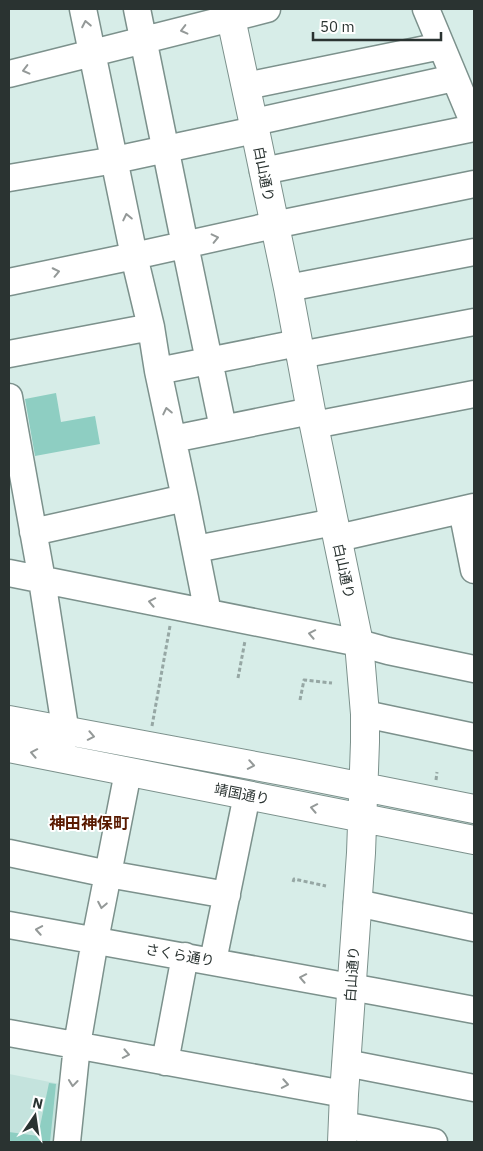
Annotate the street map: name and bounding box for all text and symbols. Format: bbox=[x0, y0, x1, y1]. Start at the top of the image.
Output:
scale bar bbox=[313, 10, 440, 42]
text: 50 m bbox=[320, 17, 355, 36]
one-way arrow bbox=[81, 20, 92, 29]
one-way arrow bbox=[179, 24, 188, 35]
one-way arrow bbox=[21, 64, 30, 75]
street label: 白山通り bbox=[250, 145, 278, 203]
one-way arrow bbox=[122, 213, 132, 222]
one-way arrow bbox=[211, 233, 220, 244]
one-way arrow bbox=[52, 267, 61, 278]
one-way arrow bbox=[162, 406, 172, 415]
street label: 白山通り bbox=[329, 542, 359, 600]
one-way arrow bbox=[148, 597, 157, 608]
one-way arrow bbox=[307, 629, 316, 639]
one-way arrow bbox=[87, 730, 96, 740]
one-way arrow bbox=[29, 749, 38, 759]
one-way arrow bbox=[247, 760, 255, 770]
street label: 靖国通り bbox=[213, 780, 271, 808]
one-way arrow bbox=[309, 803, 318, 814]
district label: 神田神保町 bbox=[49, 813, 129, 833]
one-way arrow bbox=[97, 901, 108, 910]
one-way arrow bbox=[35, 926, 44, 936]
street label: さくら通り bbox=[144, 940, 216, 970]
street label: 白山通り bbox=[341, 945, 363, 1003]
one-way arrow bbox=[298, 973, 307, 984]
one-way arrow bbox=[121, 1049, 130, 1059]
one-way arrow bbox=[281, 1078, 290, 1088]
one-way arrow bbox=[68, 1079, 79, 1087]
north arrow bbox=[10, 1091, 60, 1141]
text: N bbox=[31, 1093, 45, 1113]

